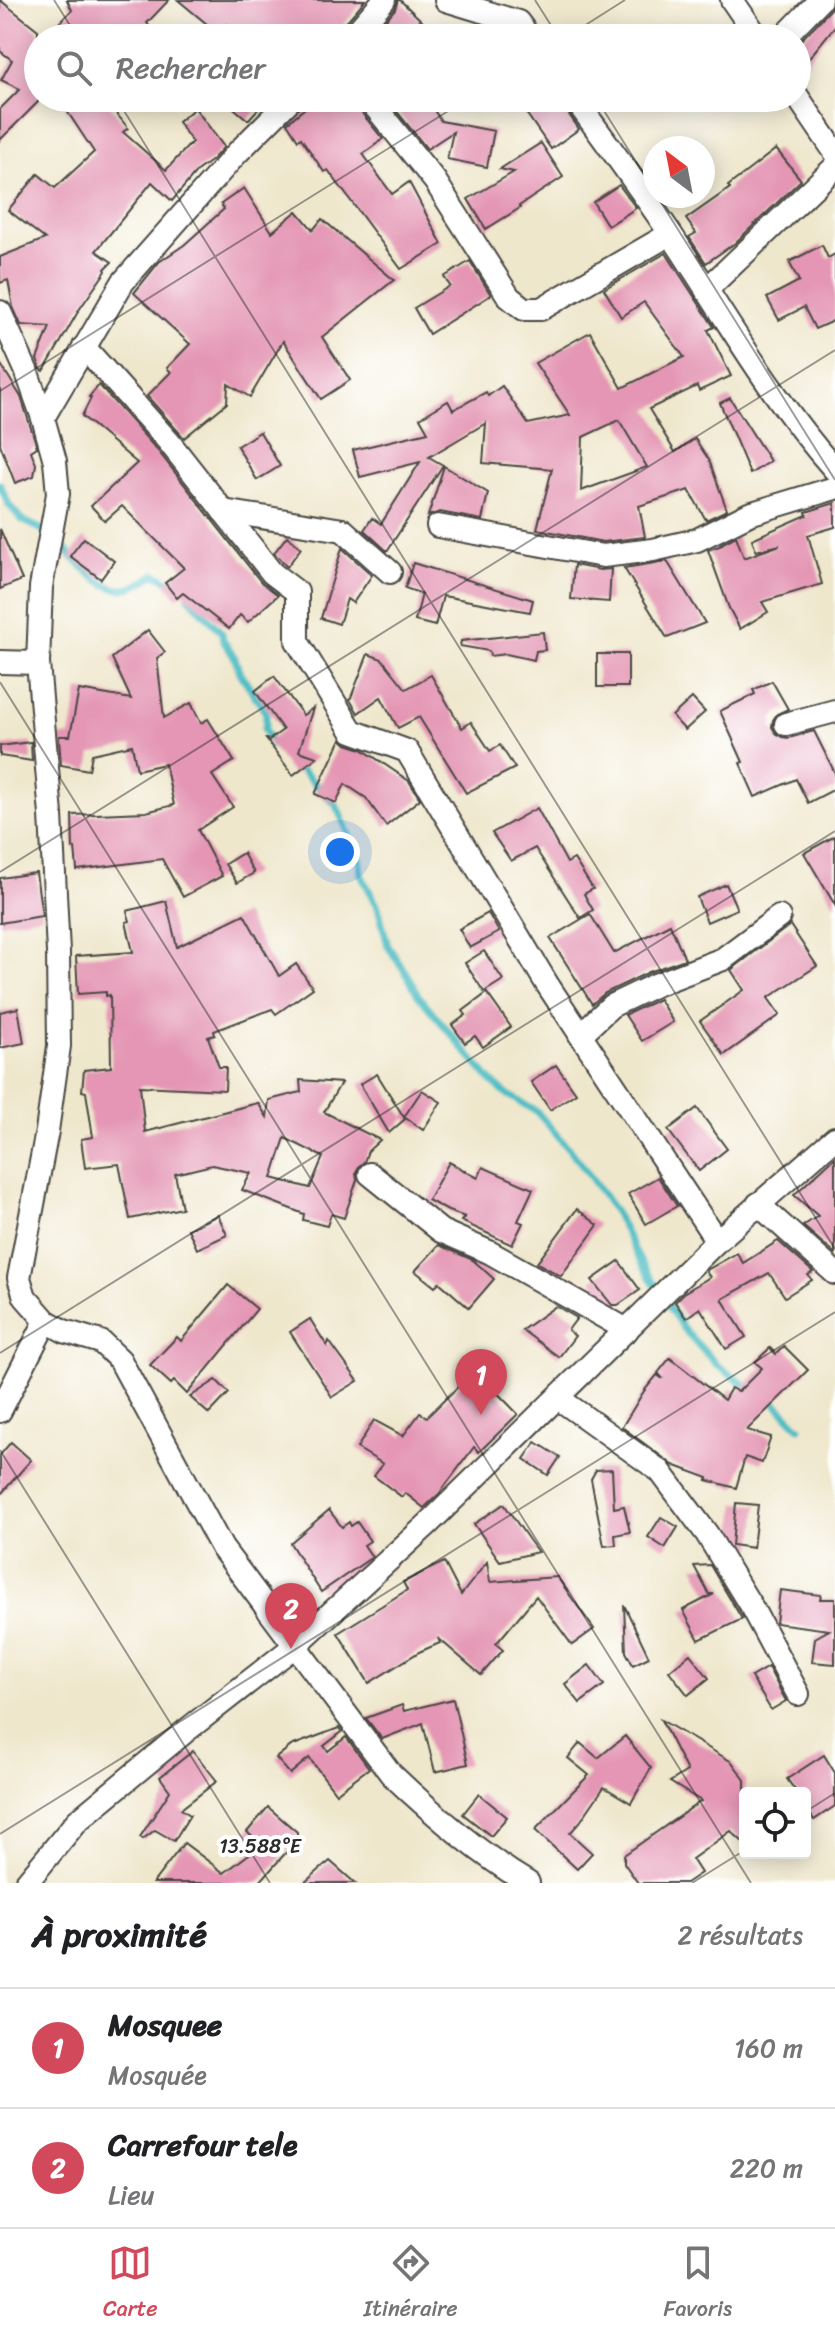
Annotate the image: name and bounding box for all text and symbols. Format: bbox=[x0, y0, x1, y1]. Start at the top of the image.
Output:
search box bbox=[24, 24, 811, 112]
text: Rechercher bbox=[116, 41, 266, 95]
icon: search bbox=[52, 46, 96, 90]
north arrow bbox=[643, 136, 715, 208]
your location bbox=[320, 832, 360, 872]
pin: 1 bbox=[455, 1349, 507, 1415]
pin: 2 bbox=[265, 1583, 317, 1649]
map controls bbox=[739, 1787, 811, 1859]
button: locate bbox=[739, 1787, 811, 1859]
text: 13.588°E bbox=[219, 1829, 303, 1864]
text: À proximité bbox=[32, 1905, 207, 1965]
text: 2 résultats bbox=[677, 1912, 803, 1958]
text: Mosquee bbox=[108, 1998, 222, 2052]
text: 1 bbox=[52, 2025, 64, 2071]
text: 160 m bbox=[734, 2025, 803, 2071]
text: Mosquée bbox=[108, 2052, 207, 2098]
text: Carrefour tele bbox=[108, 2118, 297, 2172]
text: 2 bbox=[50, 2145, 66, 2191]
text: 220 m bbox=[730, 2145, 803, 2191]
text: Lieu bbox=[108, 2172, 155, 2218]
tab: Carte bbox=[103, 2241, 158, 2328]
tab: Itinéraire bbox=[364, 2241, 458, 2328]
tab: Favoris bbox=[663, 2241, 732, 2328]

